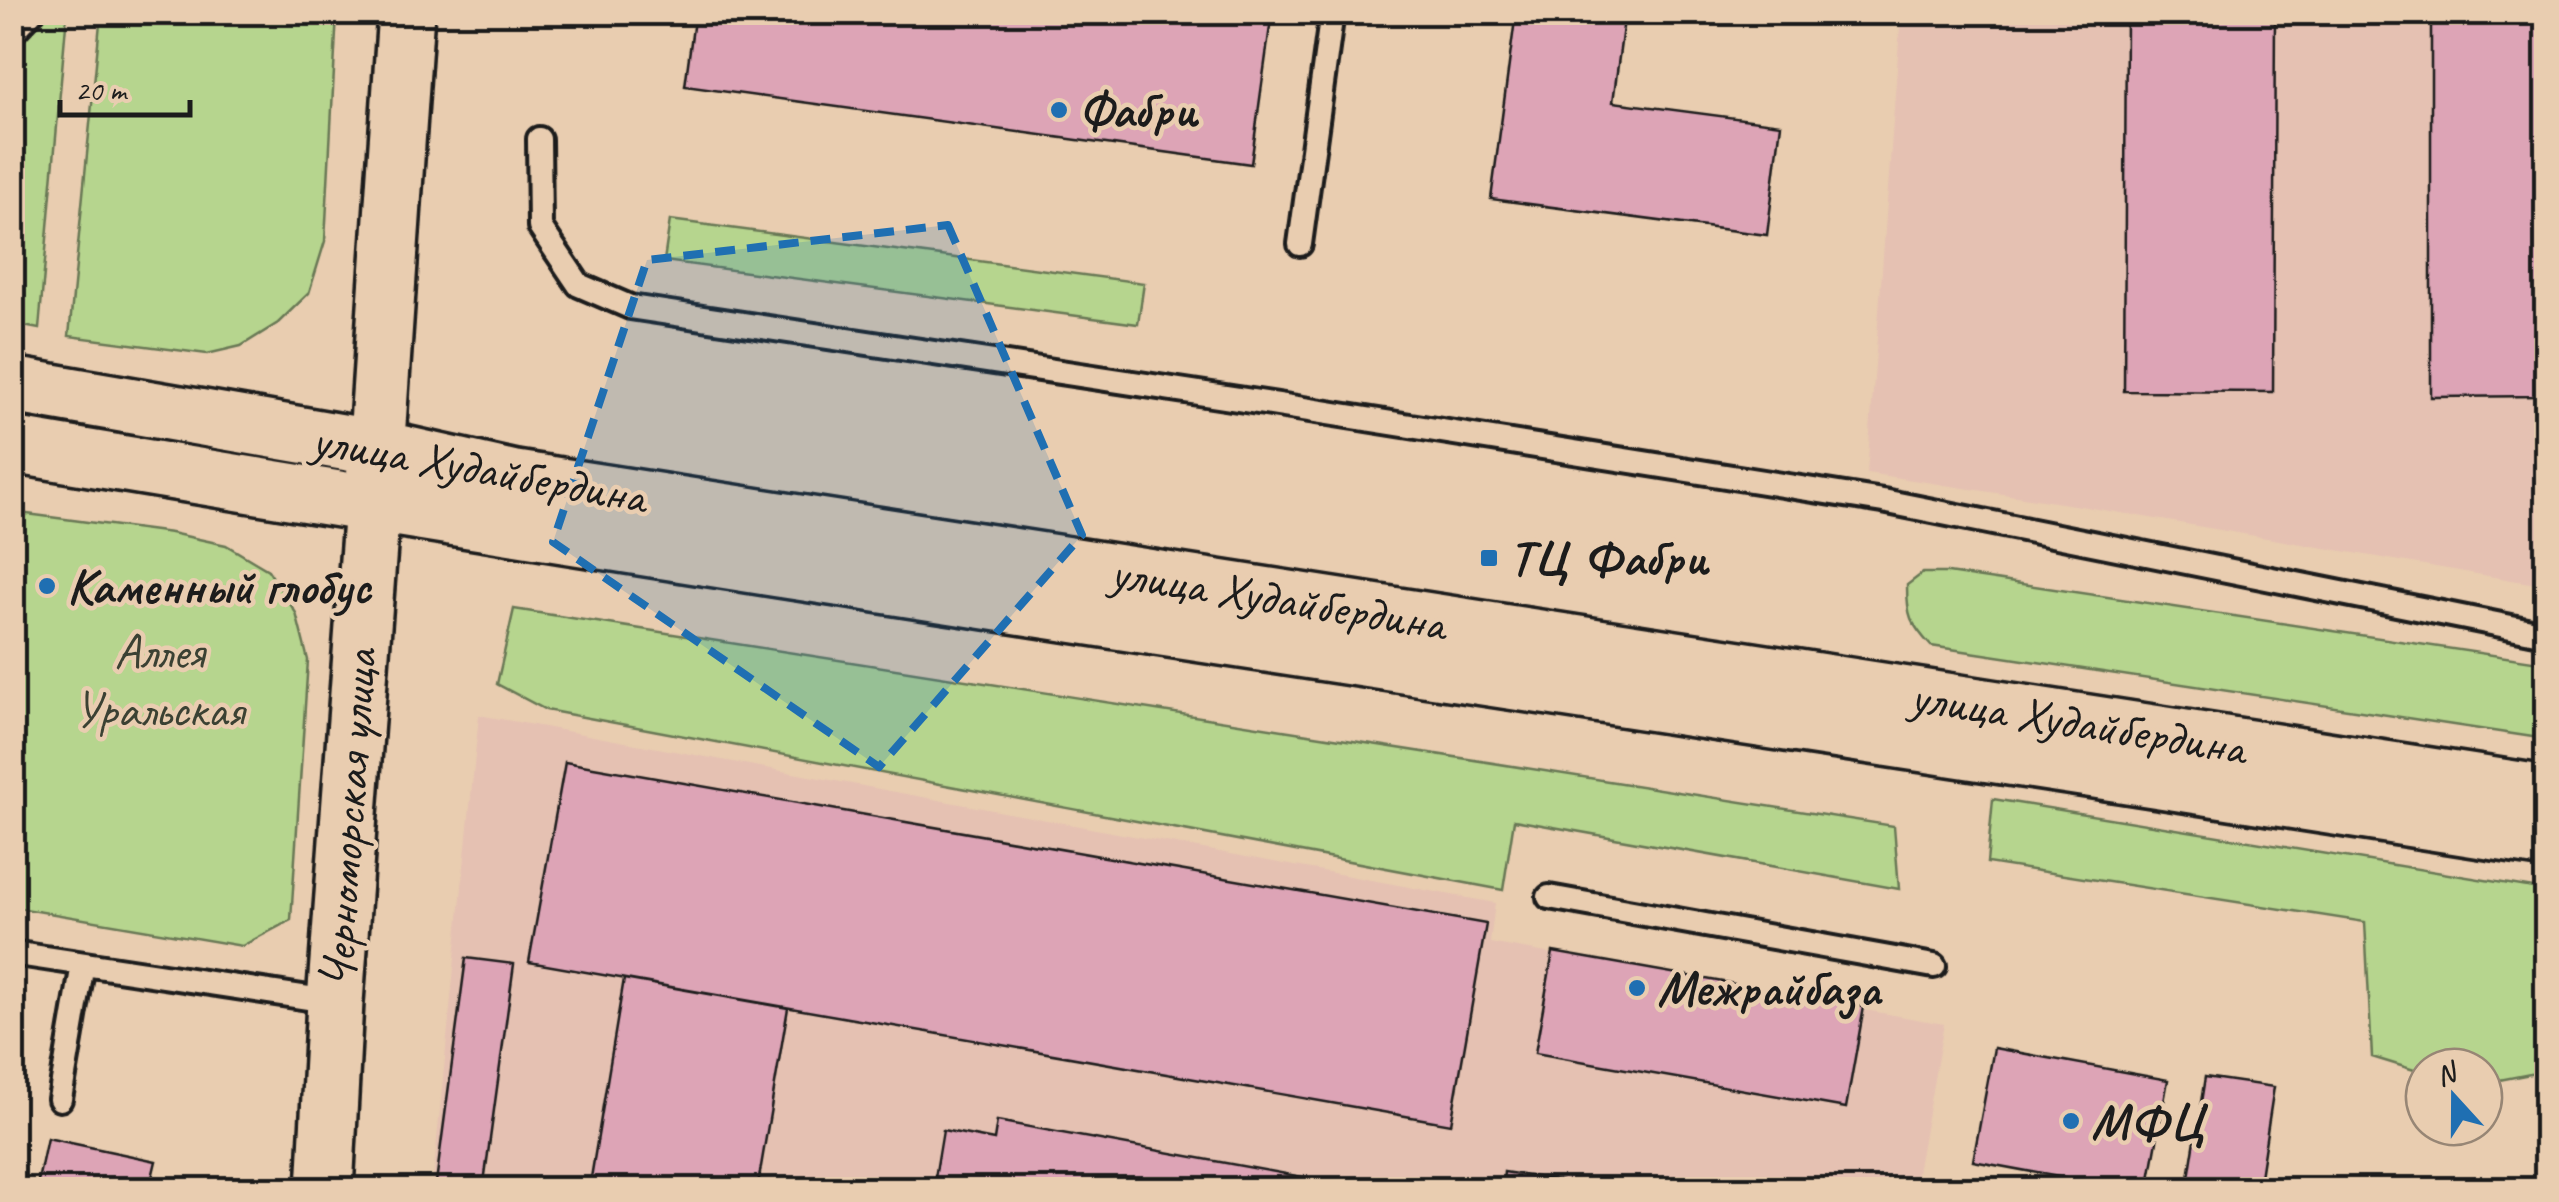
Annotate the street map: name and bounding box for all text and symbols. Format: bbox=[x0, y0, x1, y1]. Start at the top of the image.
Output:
scale bar bbox=[60, 55, 190, 117]
text: 20 m bbox=[75, 71, 128, 109]
place label: Фабри bbox=[1079, 79, 1200, 142]
marker: Фабри bbox=[1048, 99, 1070, 121]
street label: улица Худайбердина bbox=[304, 407, 655, 529]
place label: ТЦ Фабри bbox=[1509, 527, 1710, 590]
street label: улица Худайбердина bbox=[1103, 540, 1454, 656]
marker: ТЦ Фабри bbox=[1478, 547, 1500, 569]
place label: Каменный глобус bbox=[67, 555, 373, 618]
marker: Каменный глобус bbox=[36, 575, 58, 597]
park label: Аллея Уральская bbox=[74, 620, 248, 741]
street label: Черноморская улица bbox=[305, 645, 391, 990]
street label: улица Худайбердина bbox=[1903, 664, 2254, 780]
place label: Межрайбаза bbox=[1657, 957, 1883, 1020]
marker: Межрайбаза bbox=[1626, 977, 1648, 999]
north arrow bbox=[2404, 1047, 2504, 1147]
text: N bbox=[2431, 1053, 2464, 1094]
place label: МФЦ bbox=[2091, 1090, 2209, 1153]
marker: МФЦ bbox=[2060, 1110, 2082, 1132]

